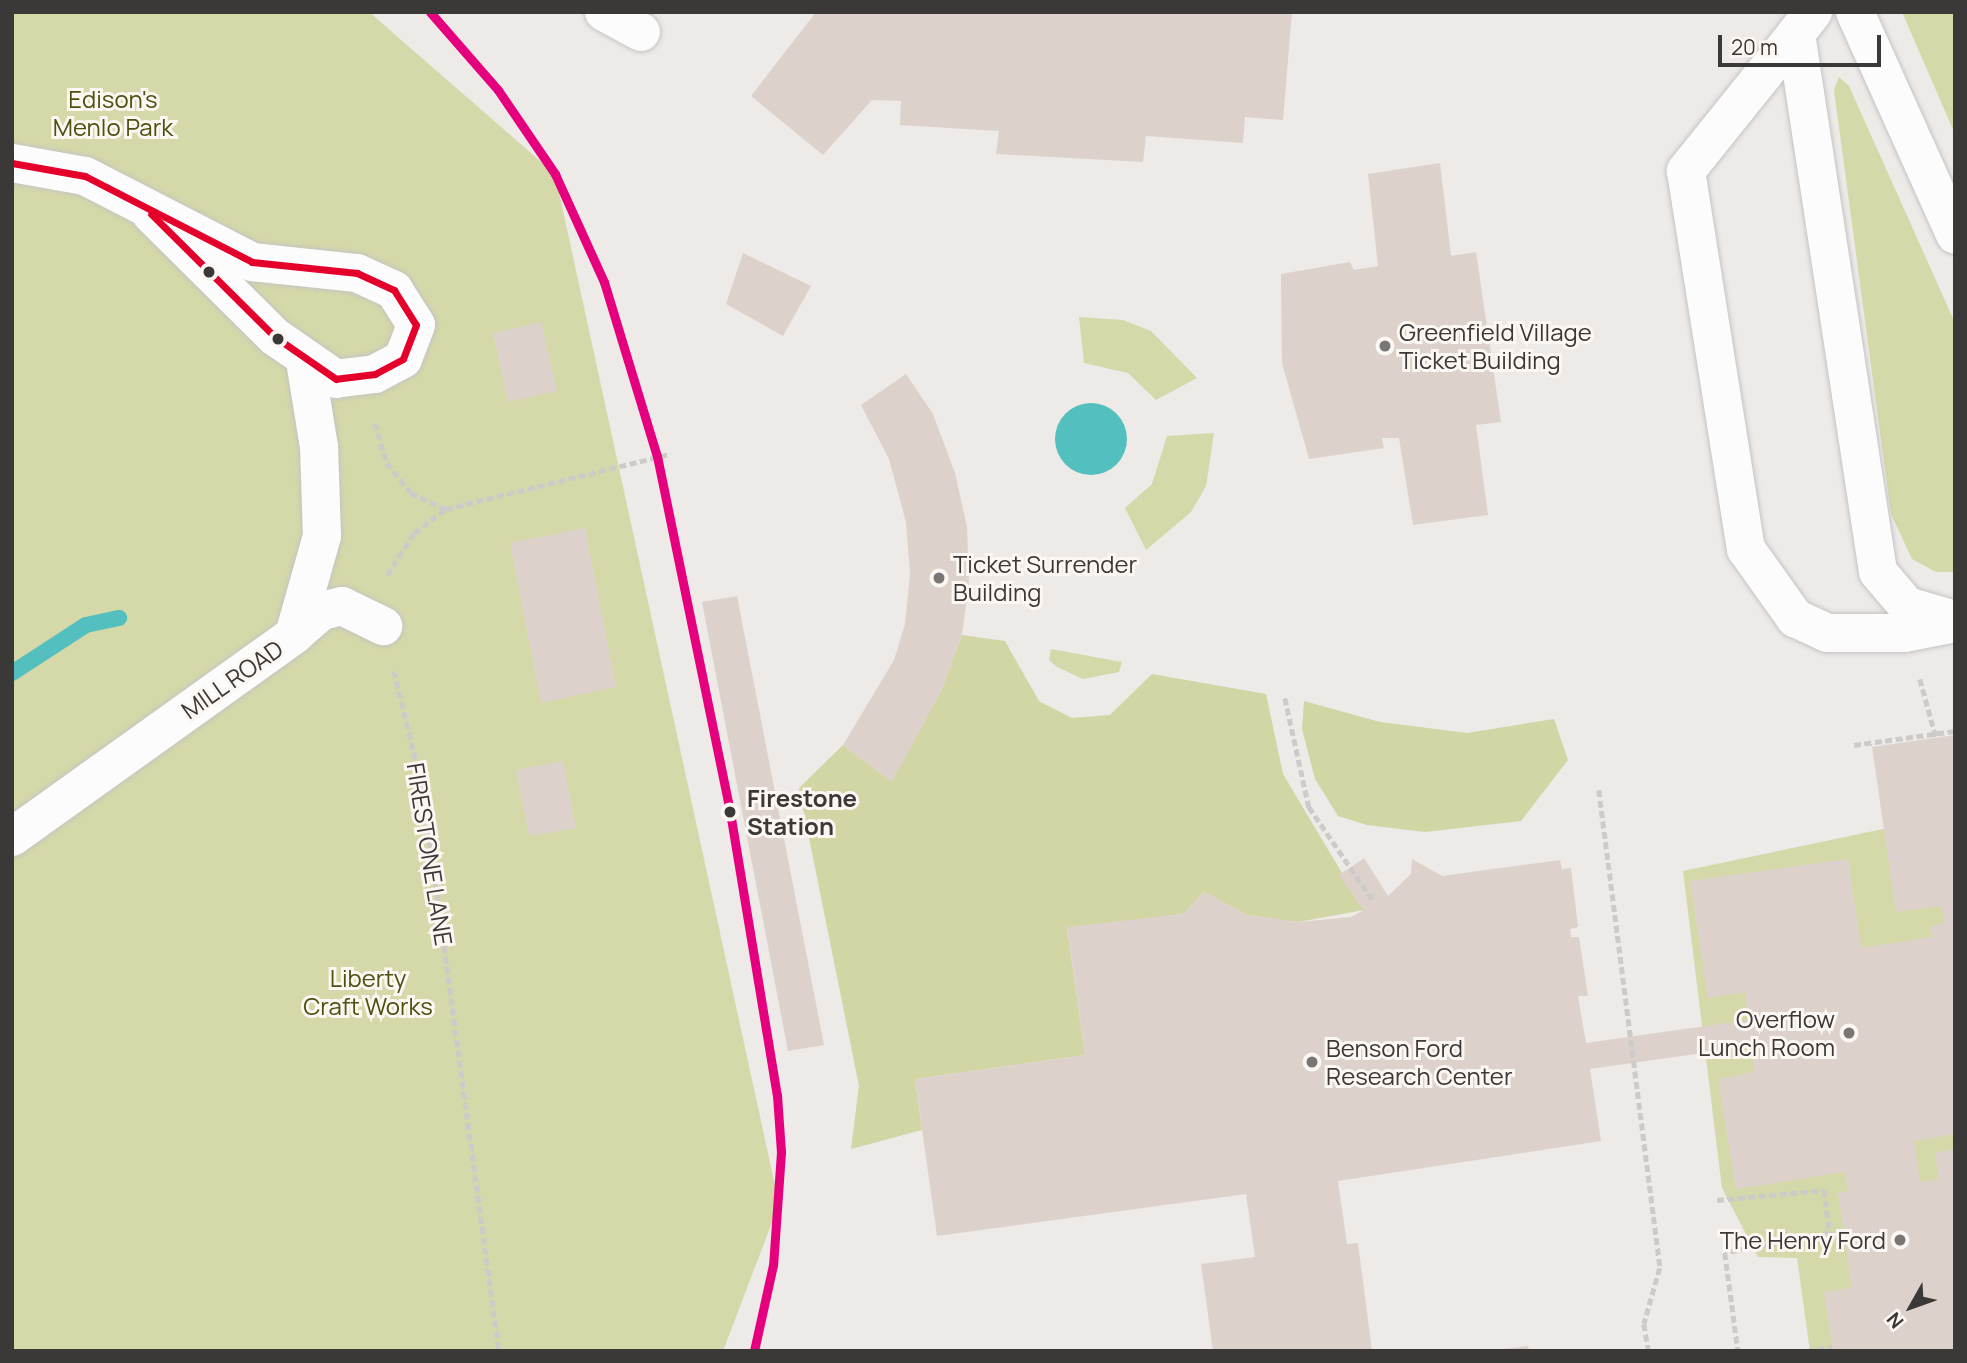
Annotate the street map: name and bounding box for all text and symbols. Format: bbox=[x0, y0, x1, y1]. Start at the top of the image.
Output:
scale bar bbox=[1722, 21, 1885, 65]
text: 20 m bbox=[1731, 33, 1778, 61]
park label: Edison's Menlo Park bbox=[53, 85, 173, 141]
unlabelled marker bbox=[202, 265, 216, 279]
place label: Greenfield Village Ticket Building bbox=[1399, 318, 1592, 374]
unlabelled marker bbox=[271, 332, 285, 346]
marker: Greenfield Village Ticket Building bbox=[1377, 338, 1393, 354]
place label: Ticket Surrender Building bbox=[953, 550, 1137, 606]
marker: Ticket Surrender Building bbox=[931, 570, 947, 586]
street label: MILL ROAD bbox=[175, 633, 289, 725]
street label: FIRESTONE LANE bbox=[401, 760, 459, 948]
place label: Firestone Station bbox=[747, 784, 857, 840]
marker: Firestone Station bbox=[719, 801, 741, 823]
park label: Liberty Craft Works bbox=[303, 964, 433, 1020]
place label: Overflow Lunch Room bbox=[1698, 1005, 1835, 1061]
marker: Overflow Lunch Room bbox=[1841, 1025, 1857, 1041]
place label: Benson Ford Research Center bbox=[1326, 1034, 1513, 1090]
marker: Benson Ford Research Center bbox=[1304, 1054, 1320, 1070]
place label: The Henry Ford bbox=[1720, 1226, 1886, 1254]
marker: The Henry Ford bbox=[1892, 1232, 1908, 1248]
north arrow bbox=[1876, 1272, 1946, 1342]
text: N bbox=[1881, 1307, 1909, 1334]

